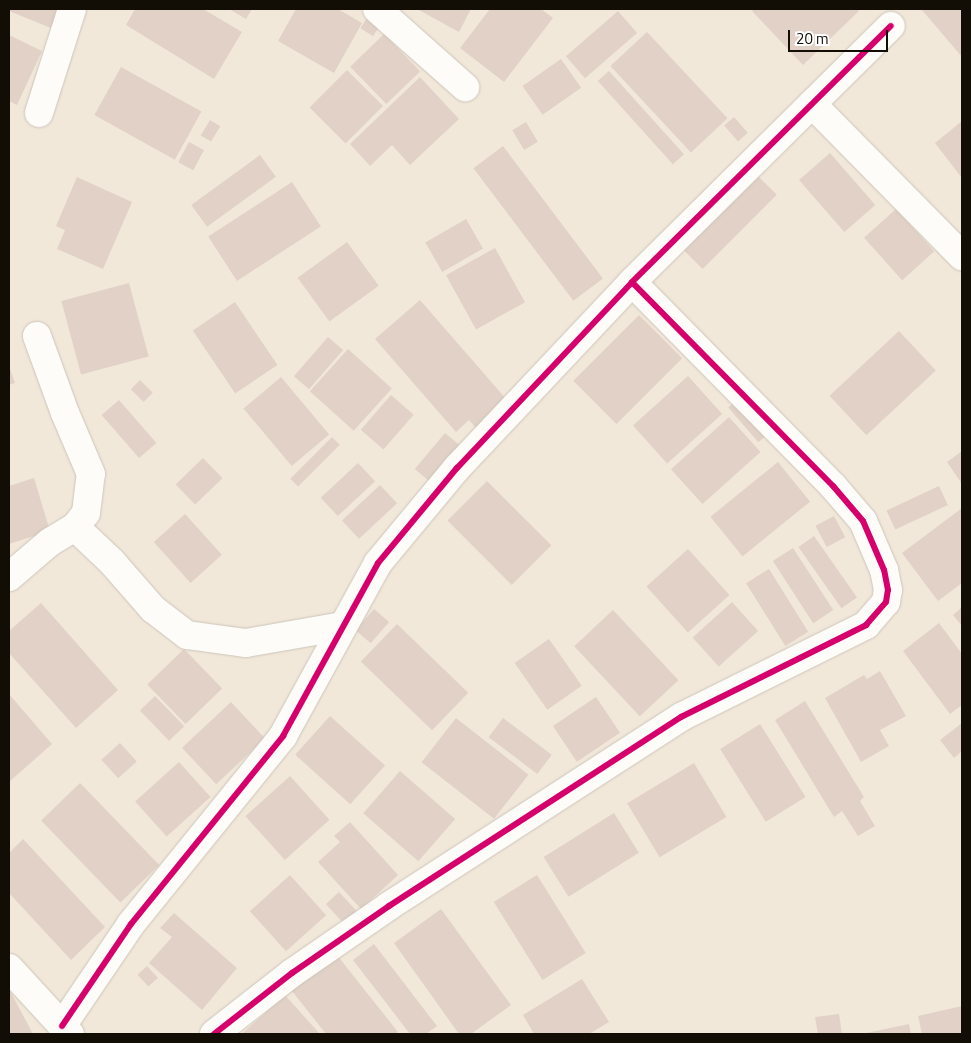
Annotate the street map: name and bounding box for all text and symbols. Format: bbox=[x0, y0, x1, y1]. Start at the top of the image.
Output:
scale bar bbox=[791, 20, 891, 52]
text: 20 m bbox=[796, 27, 829, 50]

